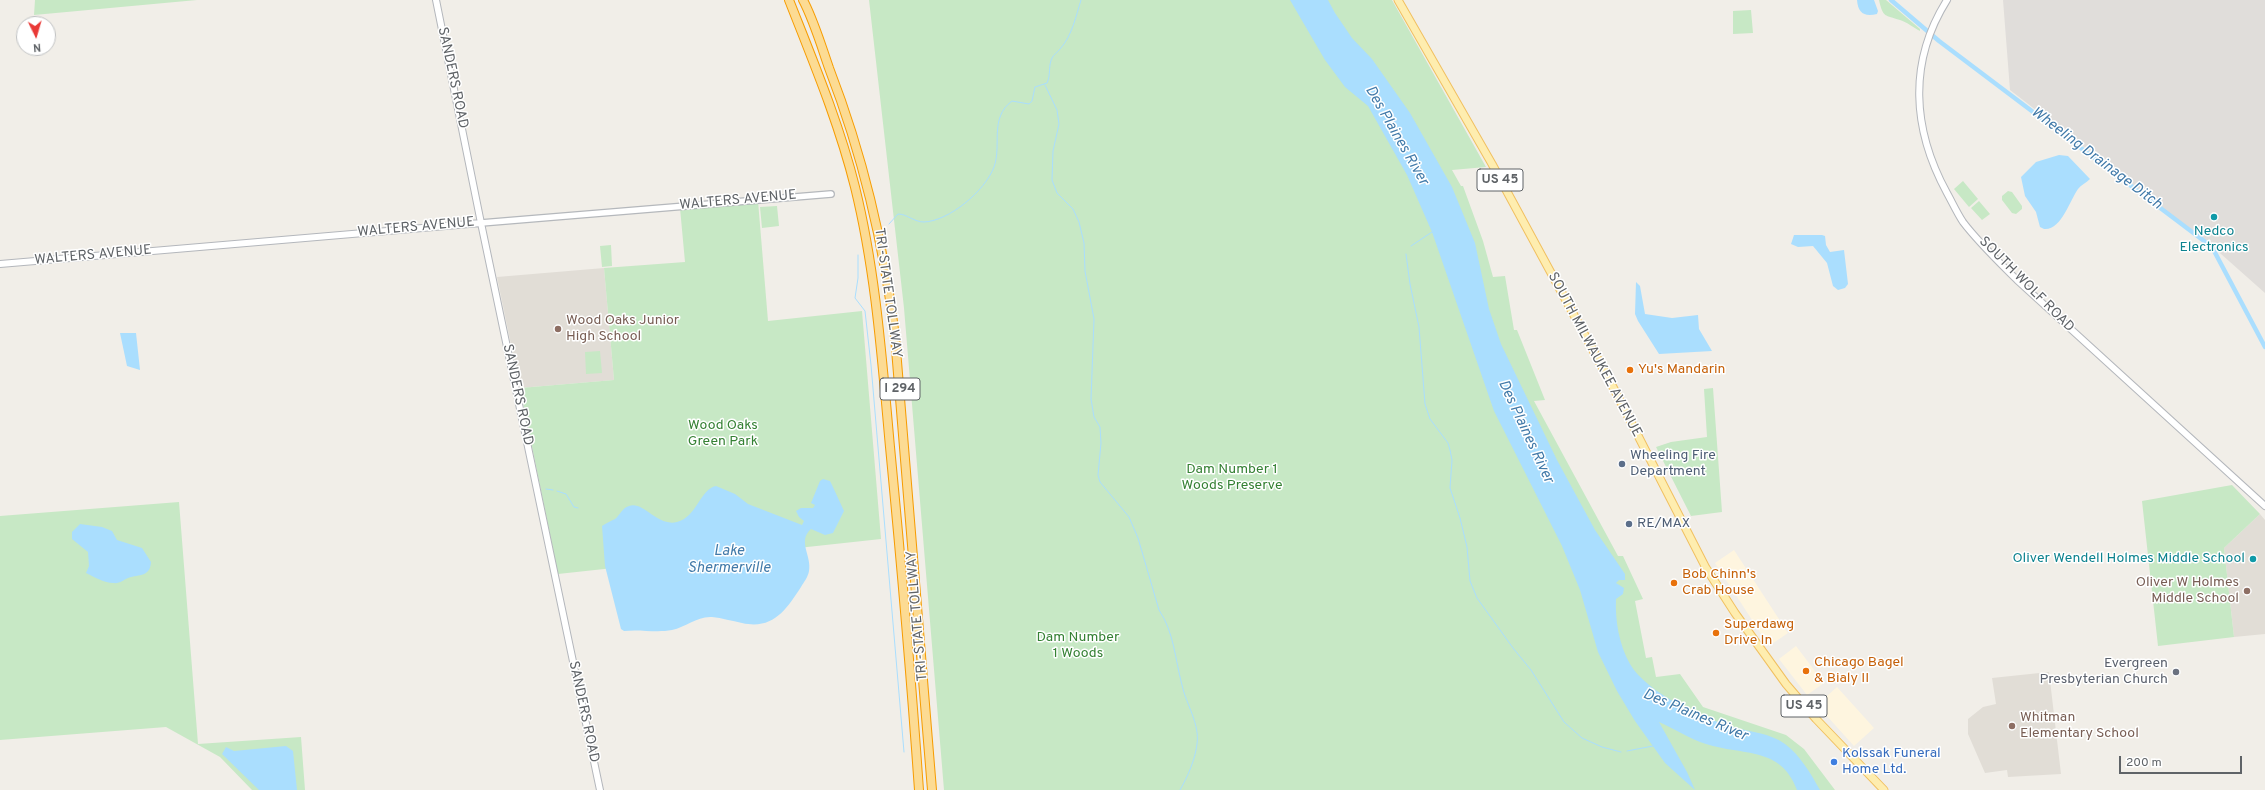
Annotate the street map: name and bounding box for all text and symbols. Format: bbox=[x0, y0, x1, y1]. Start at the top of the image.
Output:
north arrow bbox=[16, 16, 56, 56]
street label: SANDERS ROAD bbox=[433, 26, 471, 130]
text: N bbox=[32, 40, 42, 54]
water label: Des Plaines River bbox=[1360, 83, 1432, 189]
water label: Wheeling Drainage Ditch bbox=[2027, 104, 2165, 214]
road number: US 45 bbox=[1477, 169, 1523, 191]
street label: WALTERS AVENUE bbox=[679, 188, 797, 214]
marker: Nedco Electronics bbox=[2209, 212, 2219, 222]
street label: WALTERS AVENUE bbox=[357, 215, 475, 241]
place label: Nedco Electronics bbox=[2179, 224, 2249, 256]
street label: TRI-STATE TOLLWAY bbox=[870, 227, 904, 359]
street label: SOUTH WOLF ROAD bbox=[1975, 234, 2077, 336]
street label: WALTERS AVENUE bbox=[34, 243, 152, 269]
street label: SOUTH MILWAUKEE AVENUE bbox=[1543, 270, 1645, 440]
place label: Wood Oaks Junior High School bbox=[566, 313, 679, 346]
marker: Wood Oaks Junior High School bbox=[553, 324, 563, 334]
street label: SANDERS ROAD bbox=[498, 343, 536, 447]
place label: Yu's Mandarin bbox=[1638, 362, 1725, 378]
marker: Yu's Mandarin bbox=[1625, 365, 1635, 375]
road number: I 294 bbox=[880, 378, 920, 400]
water label: Des Plaines River bbox=[1493, 378, 1557, 486]
park label: Wood Oaks Green Park bbox=[688, 418, 758, 450]
place label: Wheeling Fire Department bbox=[1630, 448, 1716, 480]
marker: Wheeling Fire Department bbox=[1617, 459, 1627, 469]
park label: Dam Number 1 Woods Preserve bbox=[1182, 462, 1282, 494]
place label: RE/MAX bbox=[1637, 516, 1690, 532]
marker: RE/MAX bbox=[1624, 519, 1634, 529]
water label: Lake Shermerville bbox=[688, 543, 770, 578]
street label: TRI-STATE TOLLWAY bbox=[904, 550, 932, 682]
place label: Oliver Wendell Holmes Middle School bbox=[2012, 551, 2245, 567]
marker: Oliver Wendell Holmes Middle School bbox=[2248, 554, 2258, 564]
place label: Bob Chinn's Crab House bbox=[1682, 567, 1756, 600]
place label: Oliver W Holmes Middle School bbox=[2136, 575, 2239, 608]
marker: Bob Chinn's Crab House bbox=[1669, 578, 1679, 588]
marker: Oliver W Holmes Middle School bbox=[2242, 586, 2252, 596]
place label: Superdawg Drive In bbox=[1724, 617, 1794, 650]
marker: Superdawg Drive In bbox=[1711, 628, 1721, 638]
park label: Dam Number 1 Woods bbox=[1037, 630, 1119, 662]
place label: Chicago Bagel & Bialy II bbox=[1814, 655, 1904, 688]
place label: Evergreen Presbyterian Church bbox=[2039, 656, 2168, 688]
street label: SANDERS ROAD bbox=[564, 660, 602, 764]
marker: Chicago Bagel & Bialy II bbox=[1801, 666, 1811, 676]
marker: Evergreen Presbyterian Church bbox=[2171, 667, 2181, 677]
water label: Des Plaines River bbox=[1640, 686, 1750, 746]
road number: US 45 bbox=[1781, 695, 1827, 717]
place label: Whitman Elementary School bbox=[2020, 710, 2139, 742]
marker: Whitman Elementary School bbox=[2007, 721, 2017, 731]
place label: Kolssak Funeral Home Ltd. bbox=[1842, 746, 1941, 778]
scale bar bbox=[2121, 748, 2244, 774]
text: 200 m bbox=[2126, 755, 2162, 771]
marker: Kolssak Funeral Home Ltd. bbox=[1829, 757, 1839, 767]

